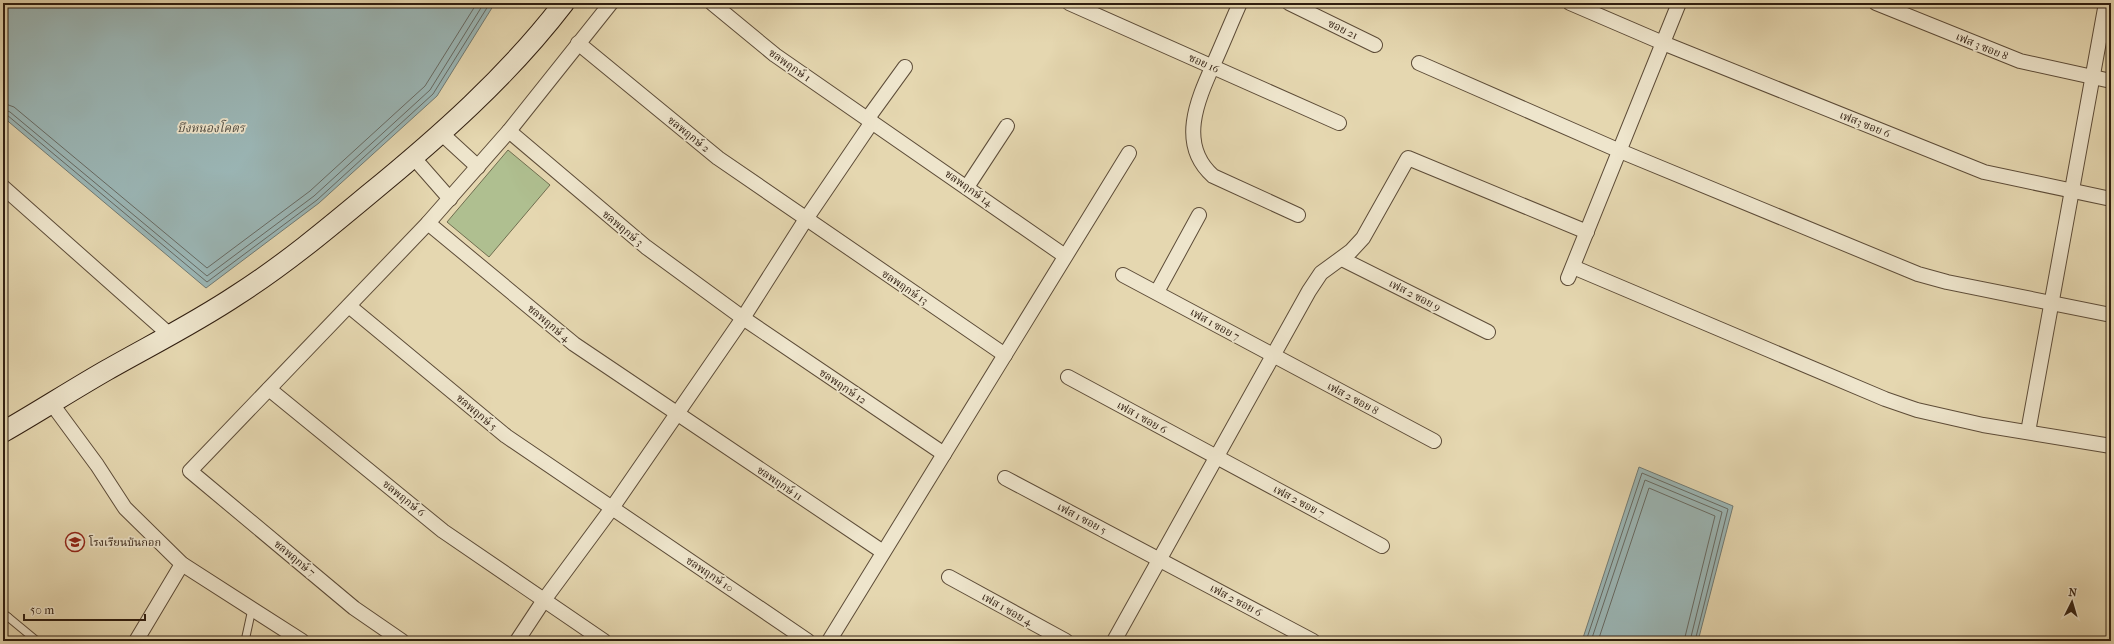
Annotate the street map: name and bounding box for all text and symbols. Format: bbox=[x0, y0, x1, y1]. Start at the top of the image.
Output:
street label: ซอย 21 bbox=[1326, 17, 1360, 42]
street label: เฟส 3 ซอย 8 bbox=[1954, 30, 2010, 63]
street label: ชลพฤกษ์ 1 bbox=[766, 46, 813, 85]
street label: ซอย 16 bbox=[1187, 51, 1221, 76]
street label: เฟส3 ซอย 6 bbox=[1838, 108, 1892, 140]
street label: ชลพฤกษ์ 2 bbox=[665, 114, 712, 155]
water label: บึงหนองโคตร bbox=[177, 119, 246, 135]
street label: ชลพฤกษ์ 14 bbox=[943, 167, 995, 210]
street label: ชลพฤกษ์ 3 bbox=[600, 208, 646, 249]
street label: ชลพฤกษ์ 13 bbox=[879, 267, 930, 308]
street label: เฟส 2 ซอย 9 bbox=[1387, 277, 1443, 314]
street label: ชลพฤกษ์ 4 bbox=[525, 302, 573, 345]
street label: เฟส 1 ซอย 7 bbox=[1188, 306, 1242, 343]
street label: ชลพฤกษ์ 12 bbox=[817, 366, 869, 407]
street label: เฟส 2 ซอย 8 bbox=[1325, 379, 1381, 417]
street label: ชลพฤกษ์ 5 bbox=[454, 392, 500, 433]
street label: เฟส 1 ซอย 6 bbox=[1115, 398, 1169, 436]
street label: ชลพฤกษ์ 11 bbox=[754, 463, 805, 503]
street label: ชลพฤกษ์ 6 bbox=[380, 478, 427, 519]
street label: เฟส 2 ซอย 7 bbox=[1271, 483, 1327, 520]
street label: เฟส 1 ซอย 5 bbox=[1055, 500, 1109, 537]
school or university icon: โรงเรียนบ้นกอก bbox=[64, 531, 86, 553]
place label: โรงเรียนบ้นกอก bbox=[88, 535, 161, 549]
street label: ชลพฤกษ์ 7 bbox=[271, 537, 318, 579]
street label: ชลพฤกษ์ 10 bbox=[684, 554, 736, 595]
street label: เฟส 2 ซอย 6 bbox=[1208, 581, 1264, 620]
north arrow bbox=[2052, 582, 2092, 622]
text: N bbox=[2068, 586, 2078, 599]
street label: เฟส 1 ซอย 4 bbox=[979, 590, 1035, 629]
scale bar bbox=[24, 596, 145, 622]
text: 50 m bbox=[30, 603, 54, 617]

